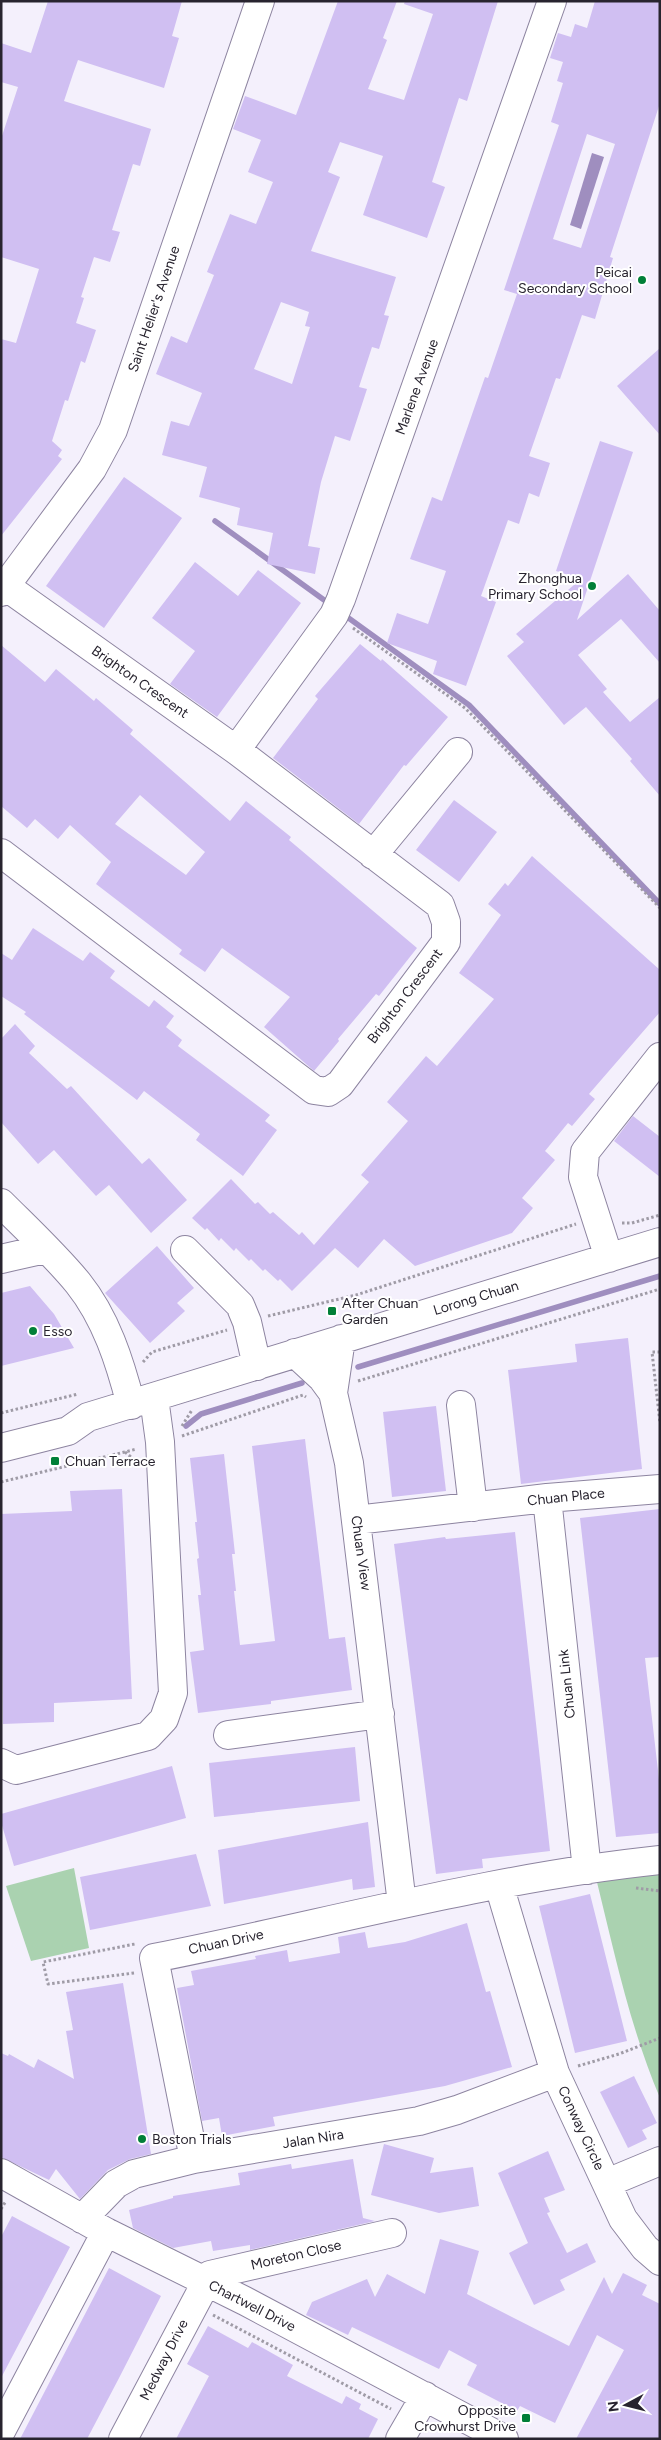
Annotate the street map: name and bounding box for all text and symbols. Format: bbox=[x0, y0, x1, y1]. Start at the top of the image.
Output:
street label: Saint Helier's Avenue bbox=[124, 243, 184, 374]
place label: Peicai Secondary School bbox=[518, 264, 632, 297]
marker: Peicai Secondary School bbox=[636, 274, 648, 286]
street label: Marlene Avenue bbox=[392, 336, 442, 437]
place label: Zhonghua Primary School bbox=[488, 570, 582, 603]
marker: Zhonghua Primary School bbox=[586, 580, 598, 592]
street label: Brighton Crescent bbox=[88, 642, 192, 722]
street label: Brighton Crescent bbox=[364, 945, 446, 1047]
street label: Lorong Chuan bbox=[431, 1277, 521, 1319]
place label: After Chuan Garden bbox=[342, 1295, 419, 1328]
marker: After Chuan Garden bbox=[326, 1305, 338, 1317]
place label: Esso bbox=[43, 1323, 72, 1340]
marker: Esso bbox=[27, 1325, 39, 1337]
place label: Chuan Terrace bbox=[65, 1453, 156, 1470]
marker: Chuan Terrace bbox=[49, 1455, 61, 1467]
street label: Chuan Place bbox=[526, 1484, 606, 1510]
street label: Chuan View bbox=[347, 1514, 375, 1592]
street label: Chuan Link bbox=[555, 1648, 579, 1719]
street label: Chuan Drive bbox=[187, 1926, 266, 1958]
street label: Conway Circle bbox=[554, 2083, 608, 2173]
street label: Jalan Nira bbox=[281, 2126, 345, 2152]
place label: Boston Trials bbox=[152, 2131, 232, 2148]
marker: Boston Trials bbox=[136, 2133, 148, 2145]
street label: Moreton Close bbox=[249, 2236, 343, 2274]
street label: Chartwell Drive bbox=[206, 2277, 299, 2335]
street label: Medway Drive bbox=[136, 2316, 192, 2403]
north arrow bbox=[601, 2380, 651, 2430]
text: N bbox=[604, 2400, 623, 2413]
place label: Opposite Crowhurst Drive bbox=[414, 2402, 516, 2435]
marker: Opposite Crowhurst Drive bbox=[520, 2412, 532, 2424]

